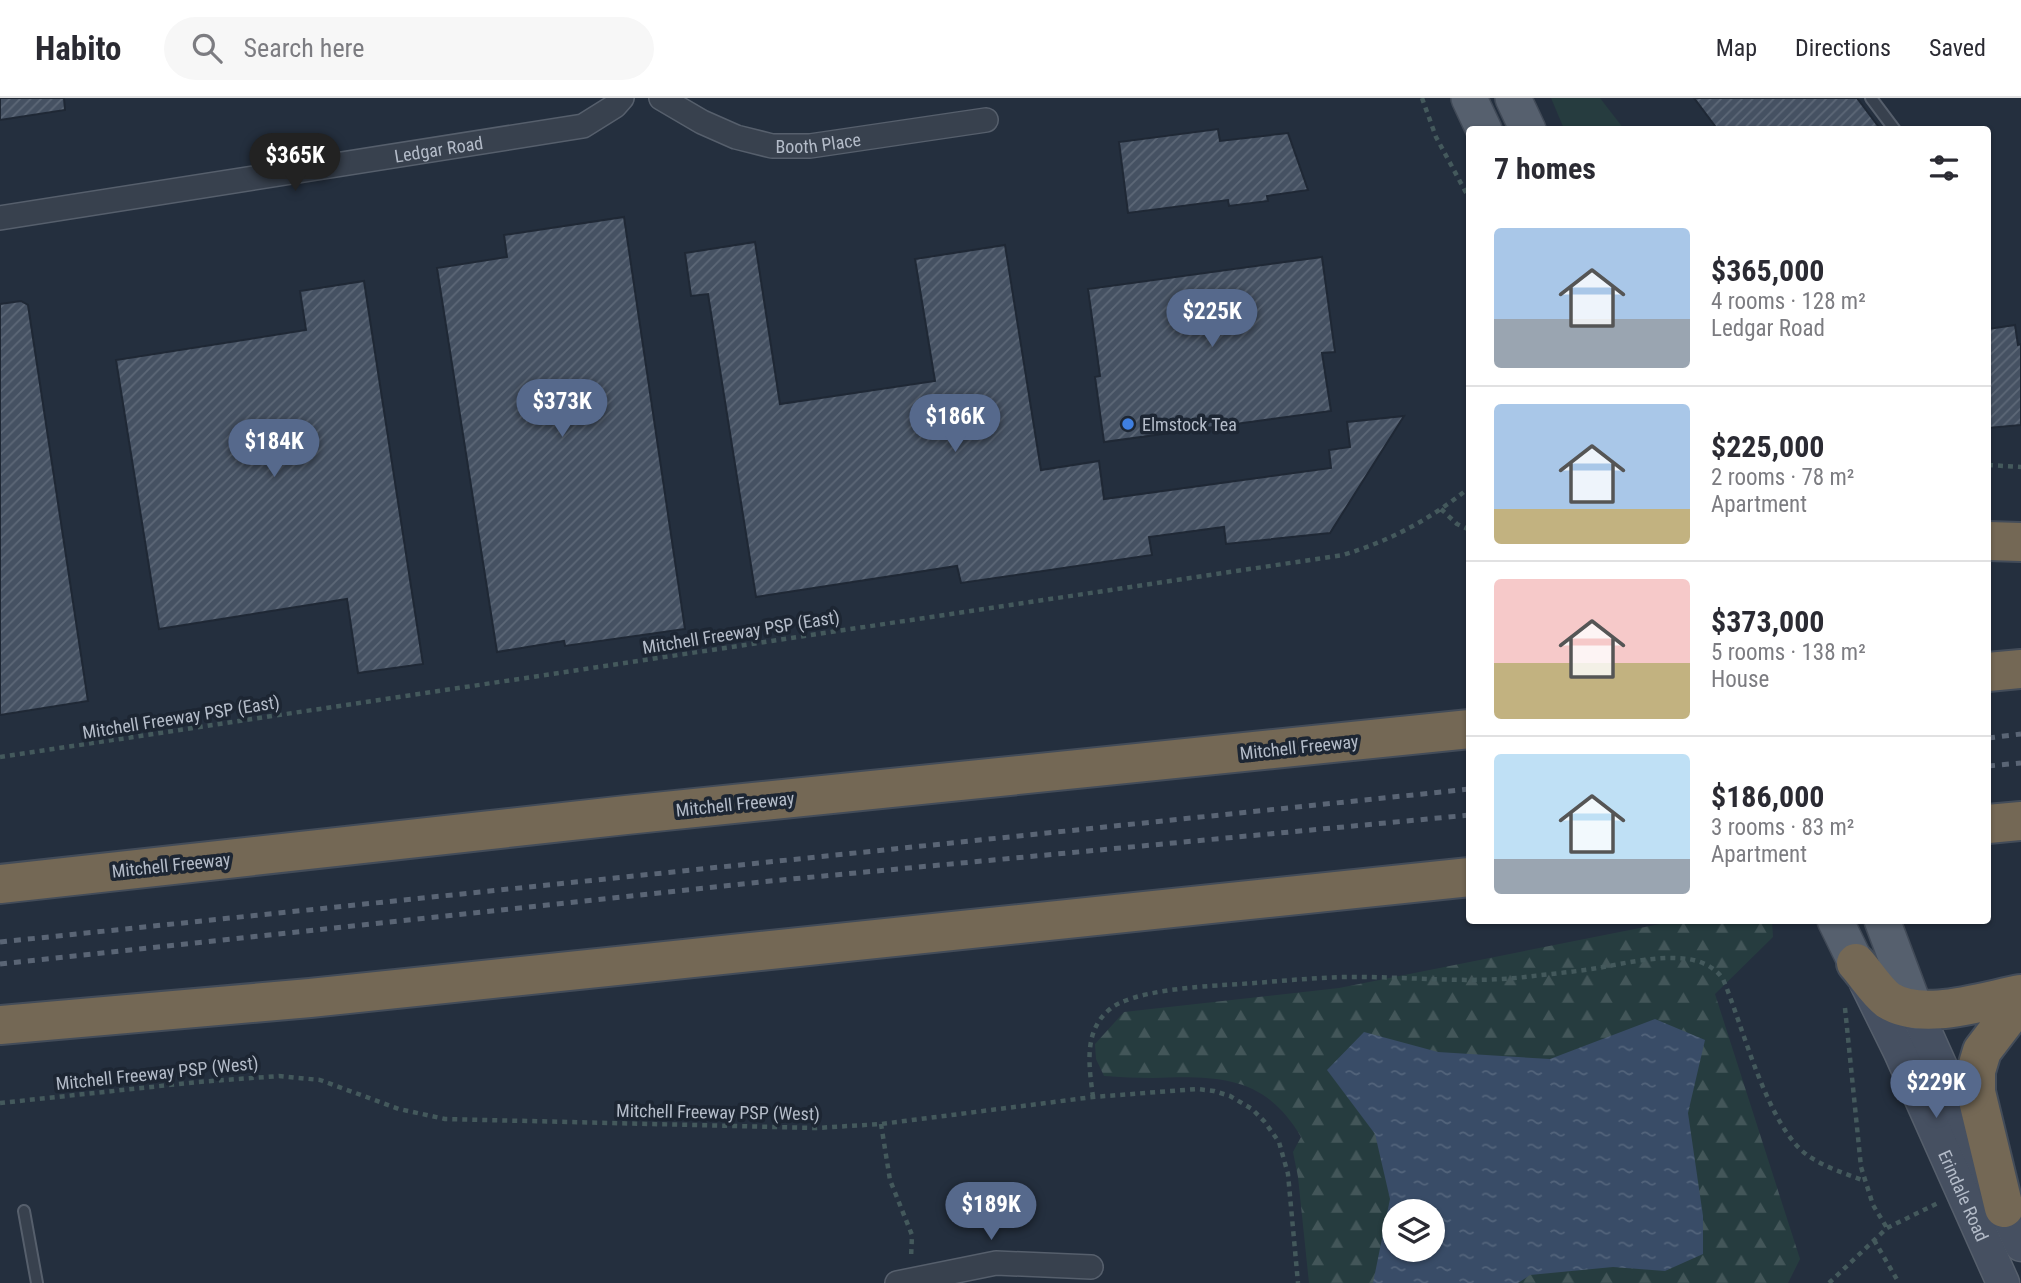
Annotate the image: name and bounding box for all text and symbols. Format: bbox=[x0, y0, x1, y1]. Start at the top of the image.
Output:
search box bbox=[164, 17, 654, 80]
text: Habito bbox=[35, 29, 122, 68]
icon: search bbox=[188, 29, 226, 67]
text: Search here bbox=[244, 33, 364, 63]
text: Map bbox=[1716, 34, 1757, 62]
text: Directions bbox=[1795, 34, 1891, 62]
text: Saved bbox=[1929, 34, 1986, 62]
street label: Booth Place bbox=[775, 128, 862, 157]
street label: Ledgar Road bbox=[393, 131, 484, 166]
pin: $365K bbox=[246, 134, 344, 193]
text: $365K bbox=[265, 142, 325, 169]
icon: filters bbox=[1925, 149, 1963, 187]
text: 7 homes bbox=[1494, 151, 1596, 186]
text: $365,000 bbox=[1711, 253, 1824, 288]
icon: home bbox=[1550, 256, 1634, 340]
text: 4 rooms · 128 m² bbox=[1711, 288, 1866, 315]
pin: $225K bbox=[1163, 289, 1261, 349]
text: $225K bbox=[1182, 298, 1242, 325]
text: Ledgar Road bbox=[1711, 315, 1825, 342]
pin: $373K bbox=[513, 380, 611, 439]
text: $373K bbox=[532, 388, 592, 415]
pin: $186K bbox=[906, 394, 1004, 454]
text: $186K bbox=[925, 403, 985, 430]
place label: Elmstock Tea bbox=[1142, 414, 1237, 435]
marker: Elmstock Tea bbox=[1120, 416, 1136, 432]
pin: $184K bbox=[225, 420, 323, 479]
text: $184K bbox=[244, 428, 304, 455]
text: $225,000 bbox=[1711, 429, 1824, 464]
icon: home bbox=[1550, 432, 1634, 516]
text: 2 rooms · 78 m² bbox=[1711, 464, 1854, 491]
text: Apartment bbox=[1711, 491, 1807, 518]
text: $373,000 bbox=[1711, 604, 1824, 639]
street label: Mitchell Freeway PSP (East) bbox=[641, 606, 841, 659]
icon: home bbox=[1550, 607, 1634, 691]
text: 5 rooms · 138 m² bbox=[1711, 639, 1866, 666]
text: House bbox=[1711, 666, 1769, 693]
street label: Mitchell Freeway PSP (East) bbox=[81, 691, 281, 744]
street label: Mitchell Freeway bbox=[1239, 730, 1360, 764]
text: $186,000 bbox=[1711, 779, 1824, 814]
icon: home bbox=[1550, 782, 1634, 866]
street label: Mitchell Freeway bbox=[675, 787, 796, 821]
text: 3 rooms · 83 m² bbox=[1711, 814, 1854, 841]
text: Apartment bbox=[1711, 841, 1807, 868]
street label: Mitchell Freeway bbox=[111, 848, 232, 882]
street label: Mitchell Freeway PSP (West) bbox=[55, 1052, 260, 1095]
pin: $229K bbox=[1887, 1060, 1985, 1120]
text: $229K bbox=[1906, 1069, 1966, 1096]
street label: Mitchell Freeway PSP (West) bbox=[616, 1100, 820, 1125]
street label: Erindale Road bbox=[1934, 1147, 1993, 1244]
pin: $189K bbox=[942, 1182, 1040, 1242]
text: $189K bbox=[961, 1191, 1021, 1218]
map controls bbox=[1382, 1199, 1445, 1262]
button: layers bbox=[1382, 1199, 1445, 1262]

